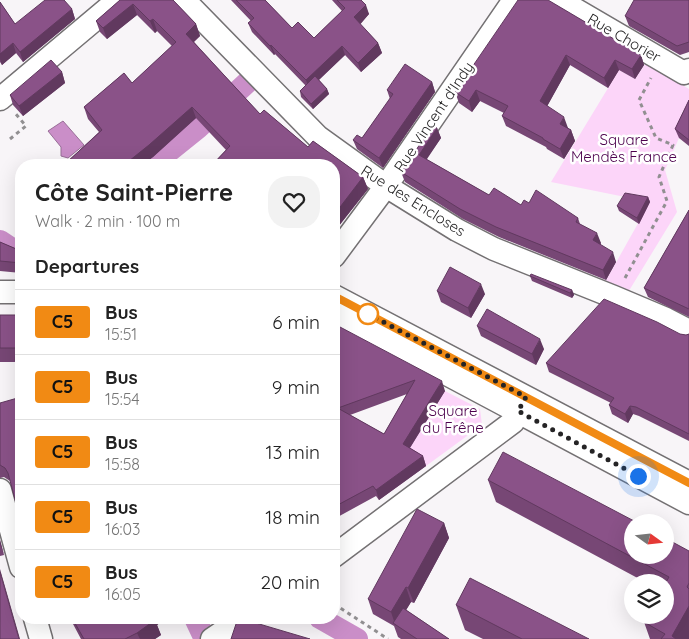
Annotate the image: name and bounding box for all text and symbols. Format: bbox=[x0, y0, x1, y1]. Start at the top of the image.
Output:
street label: Rue Chorier bbox=[584, 9, 665, 66]
street label: Rue Vincent d'Indy bbox=[390, 58, 478, 175]
park label: Square Mendès France bbox=[571, 130, 677, 166]
street label: Rue des Encloses bbox=[358, 161, 469, 240]
button: heart bbox=[268, 176, 320, 228]
text: Côte Saint-Pierre bbox=[35, 177, 233, 207]
text: Walk · 2 min · 100 m bbox=[35, 211, 180, 231]
text: Departures bbox=[35, 254, 139, 278]
text: Bus bbox=[105, 300, 138, 324]
unlabelled marker bbox=[357, 303, 379, 325]
text: C5 bbox=[52, 310, 73, 333]
text: 6 min bbox=[272, 310, 320, 334]
text: 15:51 bbox=[105, 324, 137, 344]
text: Bus bbox=[105, 365, 138, 389]
text: C5 bbox=[52, 375, 73, 398]
text: 9 min bbox=[272, 375, 320, 399]
text: 15:54 bbox=[105, 389, 140, 409]
park label: Square du Frêne bbox=[422, 401, 484, 437]
text: Bus bbox=[105, 430, 138, 454]
text: C5 bbox=[52, 440, 73, 463]
text: 13 min bbox=[265, 440, 320, 464]
text: 15:58 bbox=[105, 454, 140, 474]
your location bbox=[626, 464, 651, 489]
text: Bus bbox=[105, 495, 138, 519]
text: C5 bbox=[52, 505, 73, 528]
text: 18 min bbox=[265, 505, 320, 529]
north arrow bbox=[624, 514, 674, 564]
map controls bbox=[624, 514, 674, 624]
text: 16:03 bbox=[105, 519, 140, 539]
text: Bus bbox=[105, 560, 138, 584]
text: C5 bbox=[52, 570, 73, 593]
text: 20 min bbox=[261, 570, 320, 594]
button: layers bbox=[624, 574, 674, 624]
text: 16:05 bbox=[105, 584, 141, 604]

